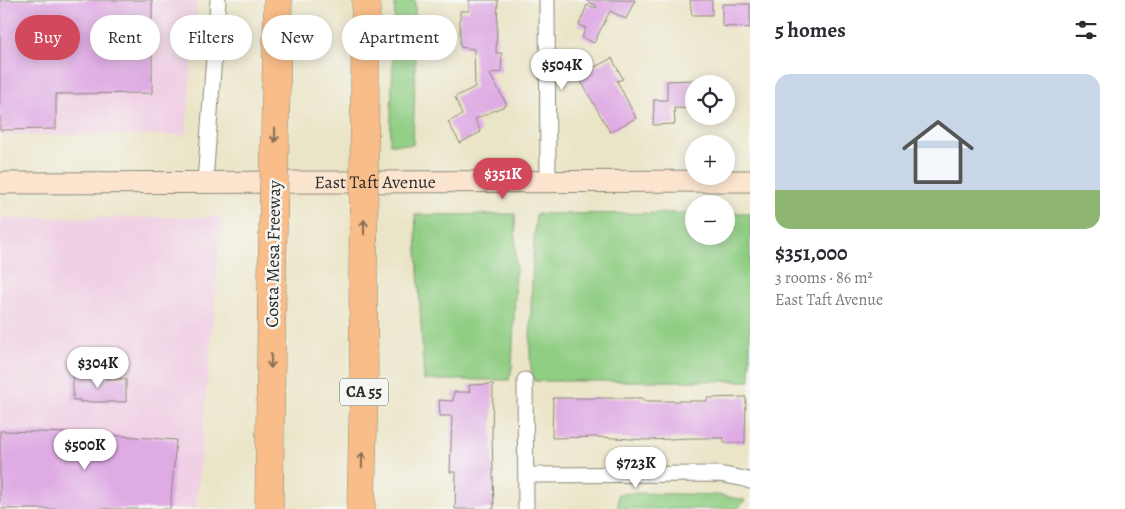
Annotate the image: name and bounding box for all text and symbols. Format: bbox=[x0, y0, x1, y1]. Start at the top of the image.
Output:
chip: Buy bbox=[15, 15, 80, 60]
chip: Rent bbox=[90, 15, 160, 60]
chip: Filters bbox=[170, 15, 252, 60]
chip: New bbox=[262, 15, 332, 60]
chip: Apartment bbox=[342, 15, 457, 60]
text: 5 homes bbox=[775, 16, 846, 44]
icon: filters bbox=[1072, 16, 1100, 44]
pin: $504K bbox=[527, 48, 597, 91]
text: $504K bbox=[542, 54, 582, 76]
map controls bbox=[685, 75, 735, 245]
button: locate bbox=[685, 75, 735, 125]
icon: home bbox=[893, 107, 983, 197]
one-way arrow bbox=[270, 126, 280, 143]
button: + bbox=[685, 135, 735, 185]
pin: $351K bbox=[468, 158, 538, 200]
text: $351K bbox=[484, 163, 522, 185]
street label: East Taft Avenue bbox=[314, 170, 436, 194]
street label: Costa Mesa Freeway bbox=[260, 179, 286, 328]
button: − bbox=[685, 195, 735, 245]
one-way arrow bbox=[359, 219, 369, 236]
text: $351,000 bbox=[775, 239, 848, 267]
text: 3 rooms · 86 m² bbox=[775, 267, 873, 289]
text: East Taft Avenue bbox=[775, 289, 883, 311]
pin: $304K bbox=[63, 346, 133, 389]
text: $304K bbox=[78, 352, 118, 374]
one-way arrow bbox=[266, 353, 276, 369]
road number: CA 55 bbox=[340, 378, 388, 406]
pin: $500K bbox=[50, 428, 120, 471]
text: $500K bbox=[65, 434, 105, 456]
pin: $723K bbox=[601, 446, 671, 489]
text: $723K bbox=[616, 452, 656, 474]
one-way arrow bbox=[357, 453, 367, 469]

